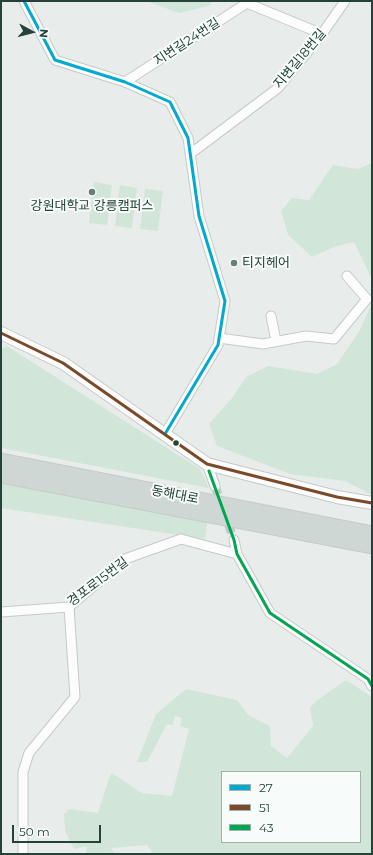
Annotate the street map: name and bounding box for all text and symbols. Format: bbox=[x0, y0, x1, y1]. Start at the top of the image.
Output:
north arrow bbox=[12, 12, 52, 52]
street label: 지변길24번길 bbox=[151, 15, 223, 69]
street label: 지변길18번길 bbox=[271, 26, 329, 92]
text: N bbox=[36, 28, 51, 39]
marker: 강원대학교 강릉캠퍼스 bbox=[87, 187, 97, 197]
place label: 강원대학교 강릉캠퍼스 bbox=[30, 198, 154, 214]
place label: 티지헤어 bbox=[242, 255, 290, 271]
marker: 티지헤어 bbox=[229, 258, 239, 268]
unlabelled marker bbox=[171, 438, 181, 448]
street label: 동해대로 bbox=[150, 483, 200, 507]
street label: 경포로15번길 bbox=[65, 554, 131, 610]
legend bbox=[221, 771, 361, 843]
text: 27 bbox=[259, 780, 273, 795]
text: 51 bbox=[259, 800, 270, 815]
scale bar bbox=[14, 817, 103, 843]
text: 43 bbox=[259, 820, 274, 835]
text: 50 m bbox=[19, 824, 50, 839]

